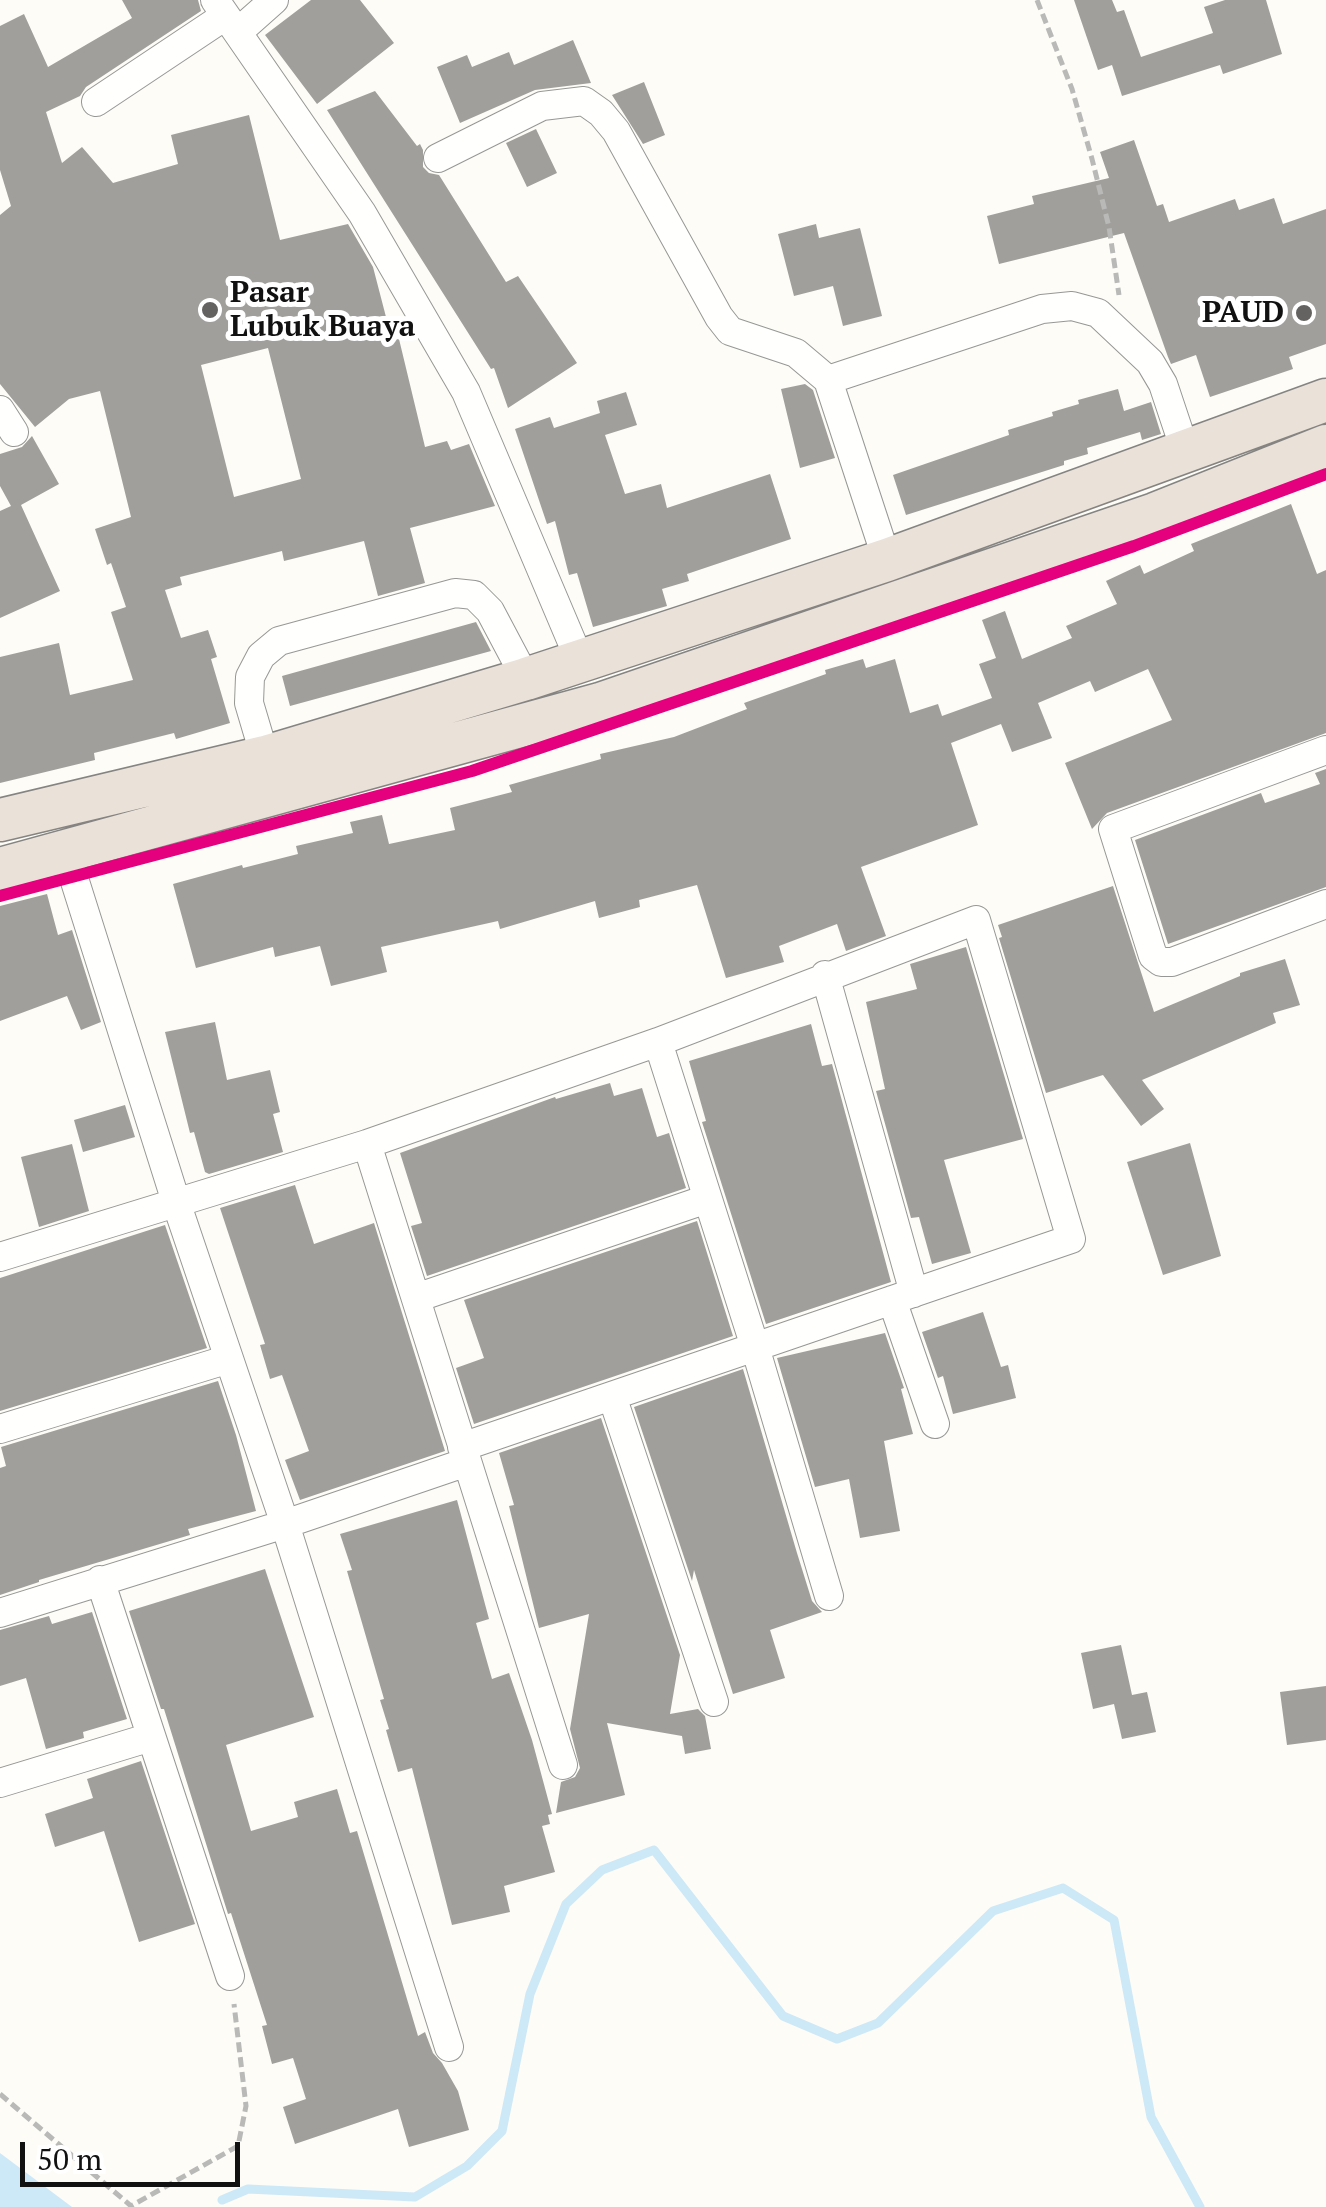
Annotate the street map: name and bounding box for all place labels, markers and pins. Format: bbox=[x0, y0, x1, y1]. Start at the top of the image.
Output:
place label: Pasar Lubuk Buaya bbox=[230, 275, 415, 346]
place label: PAUD bbox=[1202, 295, 1284, 331]
marker: Pasar Lubuk Buaya bbox=[199, 299, 221, 321]
marker: PAUD bbox=[1293, 302, 1315, 324]

